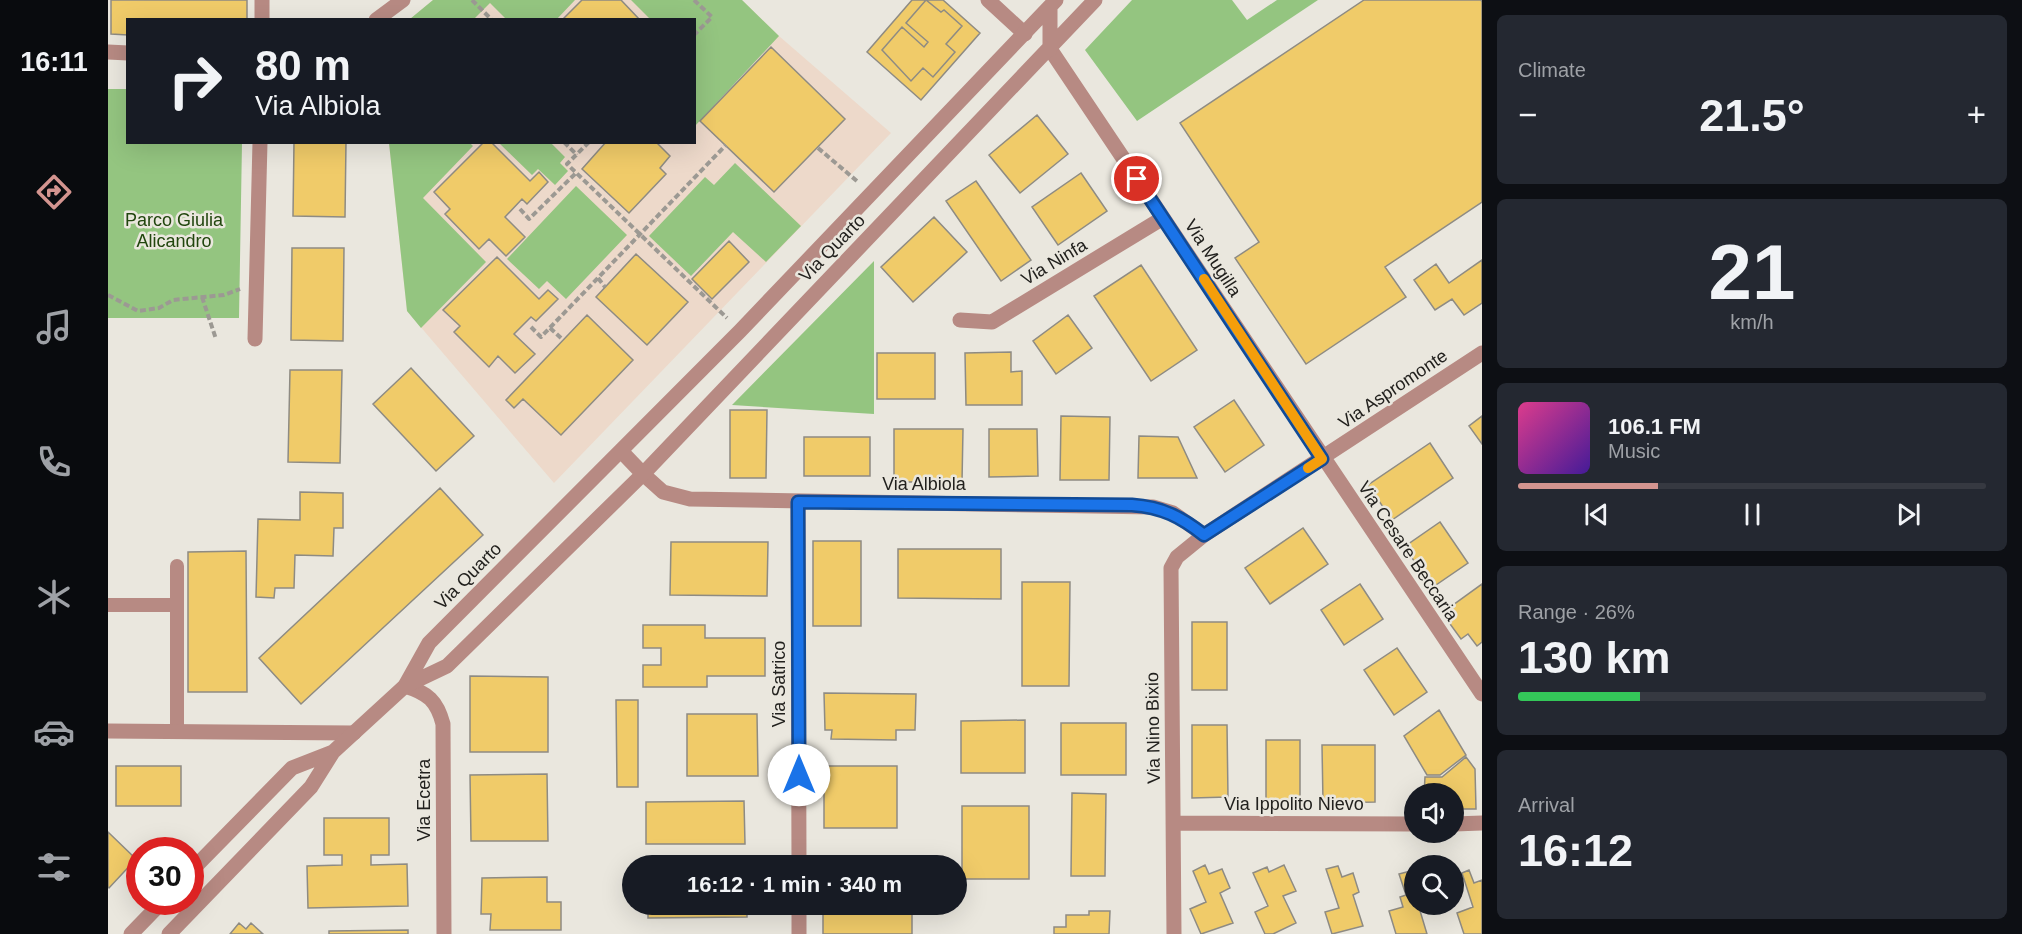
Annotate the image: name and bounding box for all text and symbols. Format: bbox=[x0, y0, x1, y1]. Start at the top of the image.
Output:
icon: right bbox=[156, 42, 234, 120]
text: 80 m bbox=[255, 42, 351, 89]
text: 16:11 bbox=[20, 47, 88, 77]
text: Climate bbox=[1518, 59, 1586, 81]
text: 21.5° bbox=[1699, 90, 1805, 141]
text: Via Albiola bbox=[255, 91, 381, 121]
text: − bbox=[1518, 96, 1537, 133]
text: + bbox=[1967, 96, 1986, 133]
pin bbox=[1111, 153, 1162, 204]
icon: arrive bbox=[1120, 162, 1153, 195]
icon: directions bbox=[33, 171, 75, 213]
park label: Parco Giulia Alicandro bbox=[125, 210, 224, 251]
street label: Via Quarto bbox=[795, 210, 869, 286]
street label: Via Mugilla bbox=[1181, 216, 1246, 301]
text: 21 bbox=[1709, 228, 1795, 316]
street label: Via Ninfa bbox=[1018, 234, 1091, 289]
icon: music bbox=[33, 306, 75, 348]
text: km/h bbox=[1730, 311, 1774, 333]
street label: Via Aspromonte bbox=[1335, 345, 1451, 433]
text: 106.1 FM bbox=[1608, 414, 1701, 439]
text: Music bbox=[1608, 440, 1660, 462]
icon: phone bbox=[33, 441, 75, 483]
street label: Via Albiola bbox=[882, 474, 967, 494]
street label: Via Cesare Beccaria bbox=[1354, 478, 1463, 625]
icon: previous bbox=[1580, 498, 1613, 531]
icon: pause bbox=[1736, 498, 1769, 531]
icon: next bbox=[1892, 498, 1925, 531]
street label: Via Quarto bbox=[431, 539, 505, 613]
icon: climate bbox=[33, 576, 75, 618]
text: Range · 26% bbox=[1518, 601, 1635, 623]
text: 130 km bbox=[1518, 632, 1671, 683]
street label: Via Satrico bbox=[769, 641, 789, 727]
street label: Via Nino Bixio bbox=[1142, 672, 1164, 784]
icon: car bbox=[33, 711, 75, 753]
position arrow bbox=[767, 743, 831, 807]
street label: Via Ecetra bbox=[414, 758, 434, 841]
map controls bbox=[1404, 783, 1464, 915]
button: sound bbox=[1404, 783, 1464, 843]
street label: Via Ippolito Nievo bbox=[1224, 794, 1364, 814]
text: Arrival bbox=[1518, 794, 1575, 816]
text: 16:12 bbox=[1518, 825, 1633, 876]
speed limit sign: 30 bbox=[126, 837, 204, 915]
icon: filters bbox=[33, 846, 75, 888]
button: search bbox=[1404, 855, 1464, 915]
text: 16:12 · 1 min · 340 m bbox=[687, 872, 902, 897]

